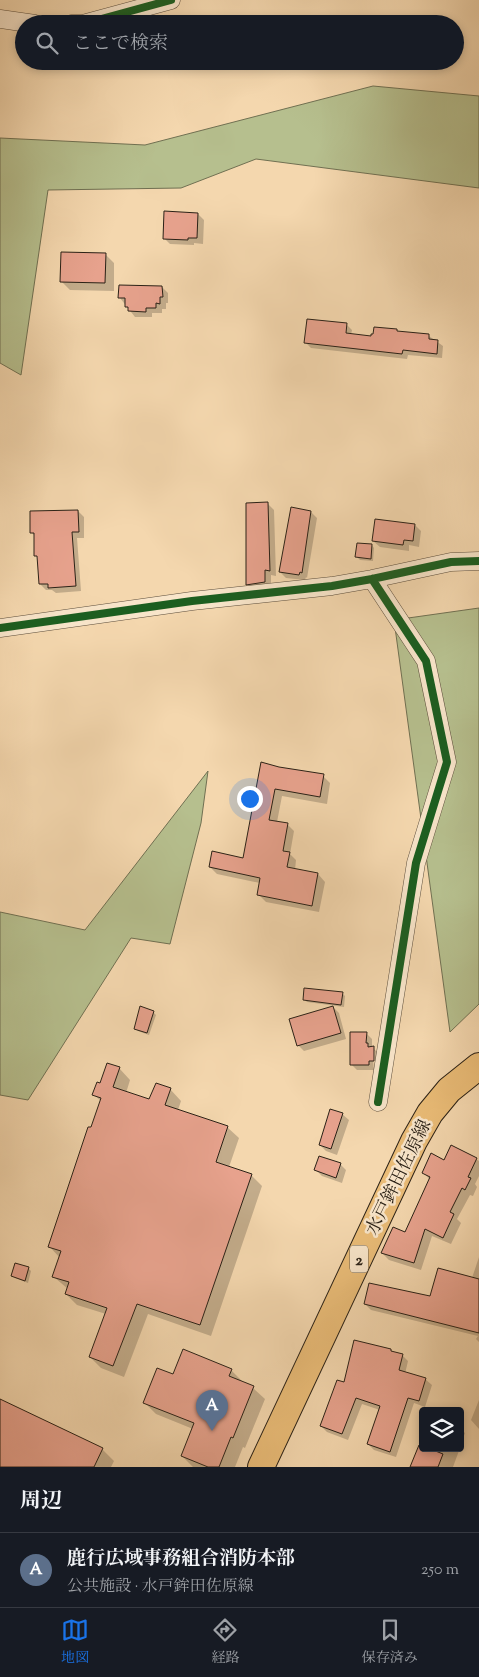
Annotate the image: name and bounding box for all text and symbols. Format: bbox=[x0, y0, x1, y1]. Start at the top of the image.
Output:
search box bbox=[15, 15, 464, 70]
icon: search bbox=[33, 29, 61, 57]
text: ここで検索 bbox=[73, 31, 168, 58]
your location bbox=[237, 786, 263, 812]
street label: 水戸鉾田佐原線 bbox=[360, 1116, 439, 1240]
road number: 2 bbox=[350, 1246, 368, 1272]
pin: A bbox=[196, 1390, 228, 1431]
map controls bbox=[419, 1407, 464, 1452]
button: layers bbox=[419, 1407, 464, 1452]
text: 周辺 bbox=[20, 1487, 62, 1517]
text: 鹿行広域事務組合消防本部 bbox=[67, 1546, 295, 1573]
text: A bbox=[30, 1559, 43, 1582]
text: 250 m bbox=[421, 1559, 459, 1582]
text: 公共施設 · 水戸鉾田佐原線 bbox=[67, 1576, 254, 1599]
tab: 地図 bbox=[61, 1616, 89, 1669]
tab: 経路 bbox=[211, 1616, 239, 1669]
tab: 保存済み bbox=[362, 1616, 418, 1669]

